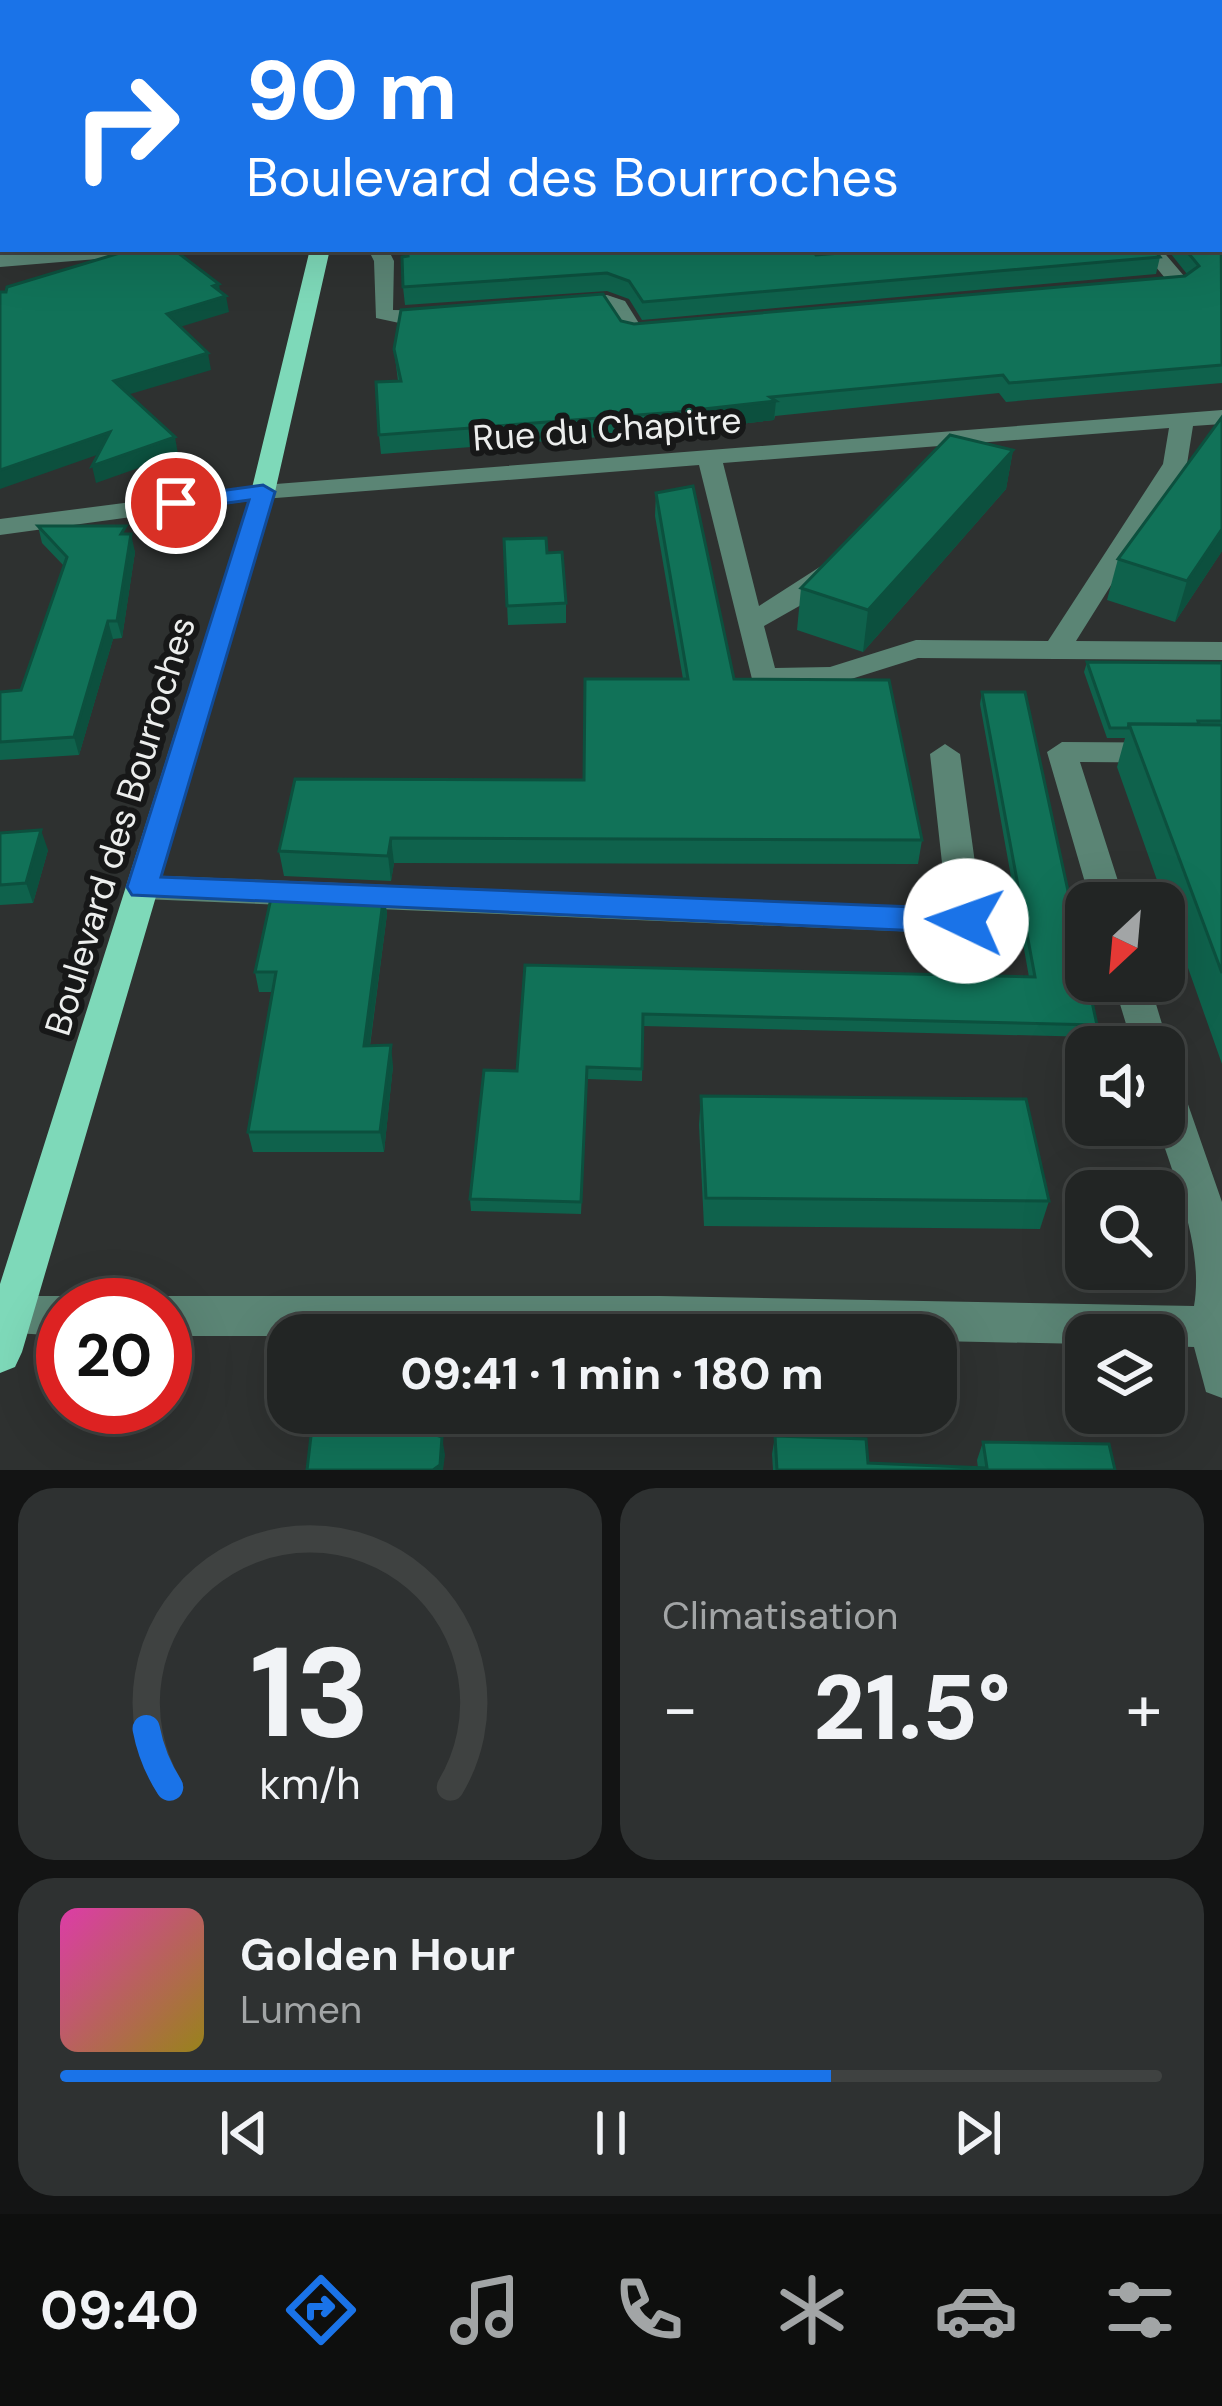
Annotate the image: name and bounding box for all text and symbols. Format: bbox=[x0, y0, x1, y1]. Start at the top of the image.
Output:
text: 90 m bbox=[246, 36, 457, 145]
icon: right bbox=[48, 48, 204, 204]
text: Boulevard des Bourroches bbox=[246, 142, 899, 213]
street label: Rue du Chapitre bbox=[471, 396, 743, 462]
pin bbox=[125, 452, 227, 554]
icon: arrive bbox=[143, 470, 209, 536]
street label: Boulevard des Bourroches bbox=[34, 611, 206, 1041]
position arrow bbox=[903, 858, 1029, 984]
north arrow bbox=[1065, 882, 1185, 1002]
map controls bbox=[1065, 882, 1185, 1434]
button: sound bbox=[1065, 1026, 1185, 1146]
button: search bbox=[1065, 1170, 1185, 1290]
speed limit sign: 20 bbox=[36, 1278, 192, 1434]
button: layers bbox=[1065, 1314, 1185, 1434]
text: 09:41 · 1 min · 180 m bbox=[400, 1344, 824, 1403]
text: Climatisation bbox=[662, 1590, 899, 1641]
text: 13 bbox=[250, 1612, 370, 1775]
text: 21.5° bbox=[813, 1650, 1011, 1767]
text: − bbox=[662, 1666, 698, 1751]
text: + bbox=[1126, 1666, 1162, 1751]
text: km/h bbox=[259, 1756, 361, 1812]
text: Golden Hour bbox=[240, 1925, 515, 1984]
text: Lumen bbox=[240, 1984, 362, 2035]
icon: previous bbox=[211, 2100, 277, 2166]
icon: pause bbox=[578, 2100, 644, 2166]
icon: next bbox=[945, 2100, 1011, 2166]
icon: directions bbox=[279, 2268, 363, 2352]
icon: music bbox=[443, 2268, 527, 2352]
icon: phone bbox=[607, 2268, 691, 2352]
icon: climate bbox=[770, 2268, 854, 2352]
icon: car bbox=[934, 2268, 1018, 2352]
icon: filters bbox=[1098, 2268, 1182, 2352]
text: 09:40 bbox=[40, 2275, 199, 2346]

